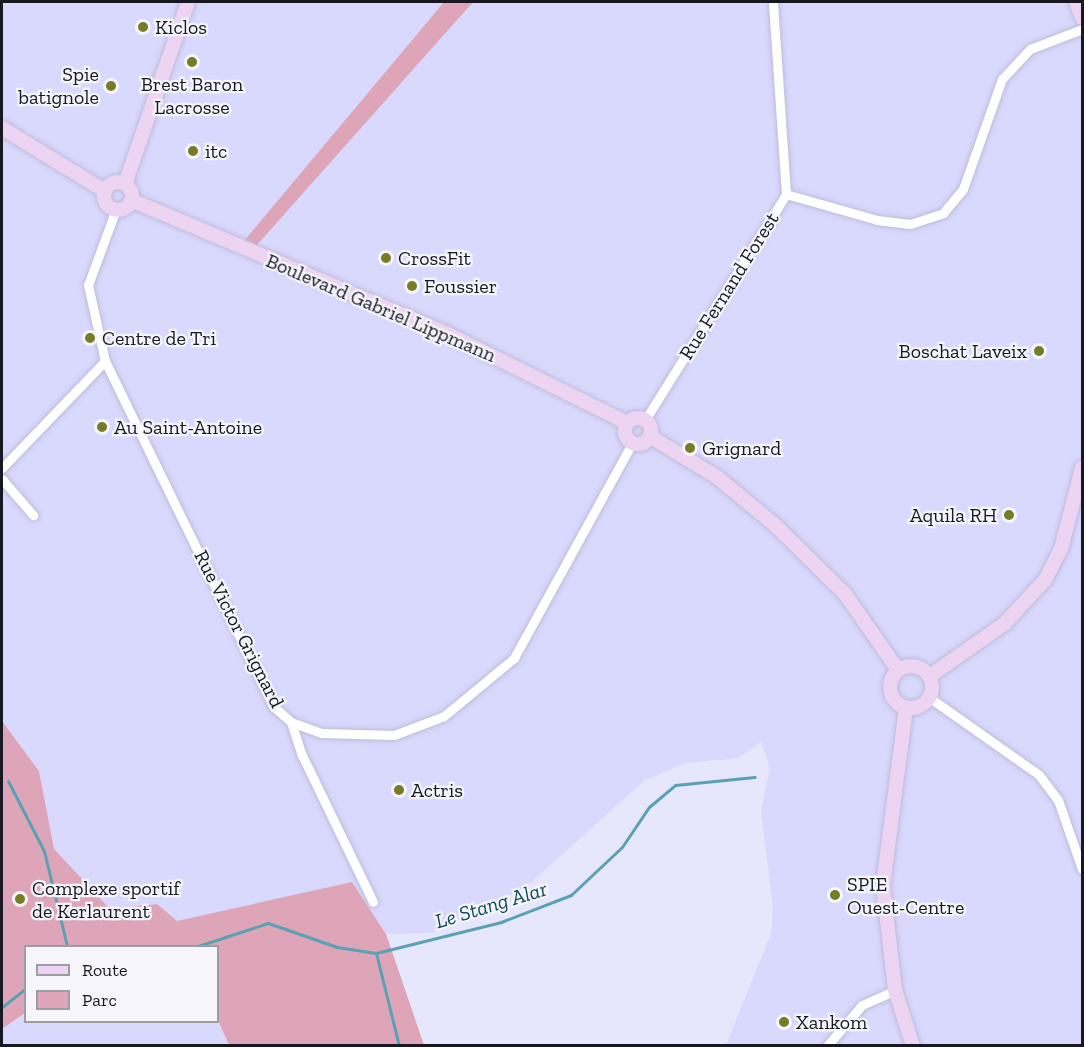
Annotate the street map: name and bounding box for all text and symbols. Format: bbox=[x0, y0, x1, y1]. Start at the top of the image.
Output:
place label: Kiclos bbox=[155, 15, 207, 39]
marker: Kiclos bbox=[136, 20, 150, 34]
marker: Brest Baron Lacrosse bbox=[185, 55, 199, 69]
place label: Spie batignole bbox=[18, 62, 99, 109]
place label: Brest Baron Lacrosse bbox=[141, 72, 243, 119]
marker: Spie batignole bbox=[104, 79, 118, 93]
place label: itc bbox=[205, 139, 227, 163]
marker: itc bbox=[186, 144, 200, 158]
street label: Rue Fernand Forest bbox=[674, 208, 784, 364]
place label: CrossFit bbox=[398, 246, 471, 270]
street label: Boulevard Gabriel Lippmann bbox=[262, 249, 500, 367]
marker: CrossFit bbox=[379, 251, 393, 265]
place label: Foussier bbox=[424, 274, 497, 298]
marker: Foussier bbox=[405, 279, 419, 293]
place label: Centre de Tri bbox=[102, 326, 217, 350]
marker: Centre de Tri bbox=[83, 331, 97, 345]
place label: Boschat Laveix bbox=[899, 339, 1027, 363]
marker: Boschat Laveix bbox=[1032, 344, 1046, 358]
place label: Au Saint-Antoine bbox=[114, 415, 262, 439]
marker: Au Saint-Antoine bbox=[95, 420, 109, 434]
place label: Grignard bbox=[702, 436, 781, 460]
marker: Grignard bbox=[683, 441, 697, 455]
place label: Aquila RH bbox=[910, 503, 997, 527]
marker: Aquila RH bbox=[1002, 508, 1016, 522]
street label: Rue Victor Grignard bbox=[189, 546, 289, 712]
place label: Actris bbox=[411, 778, 463, 802]
marker: Actris bbox=[392, 783, 406, 797]
place label: SPIE Ouest-Centre bbox=[847, 872, 964, 919]
place label: Complexe sportif de Kerlaurent bbox=[32, 876, 180, 923]
water label: Le Stang Alar bbox=[432, 876, 550, 934]
marker: SPIE Ouest-Centre bbox=[828, 888, 842, 902]
marker: Complexe sportif de Kerlaurent bbox=[13, 892, 27, 906]
legend bbox=[24, 945, 219, 1023]
text: Route bbox=[82, 959, 127, 981]
text: Parc bbox=[82, 989, 117, 1011]
place label: Xankom bbox=[796, 1010, 867, 1034]
marker: Xankom bbox=[777, 1015, 791, 1029]

